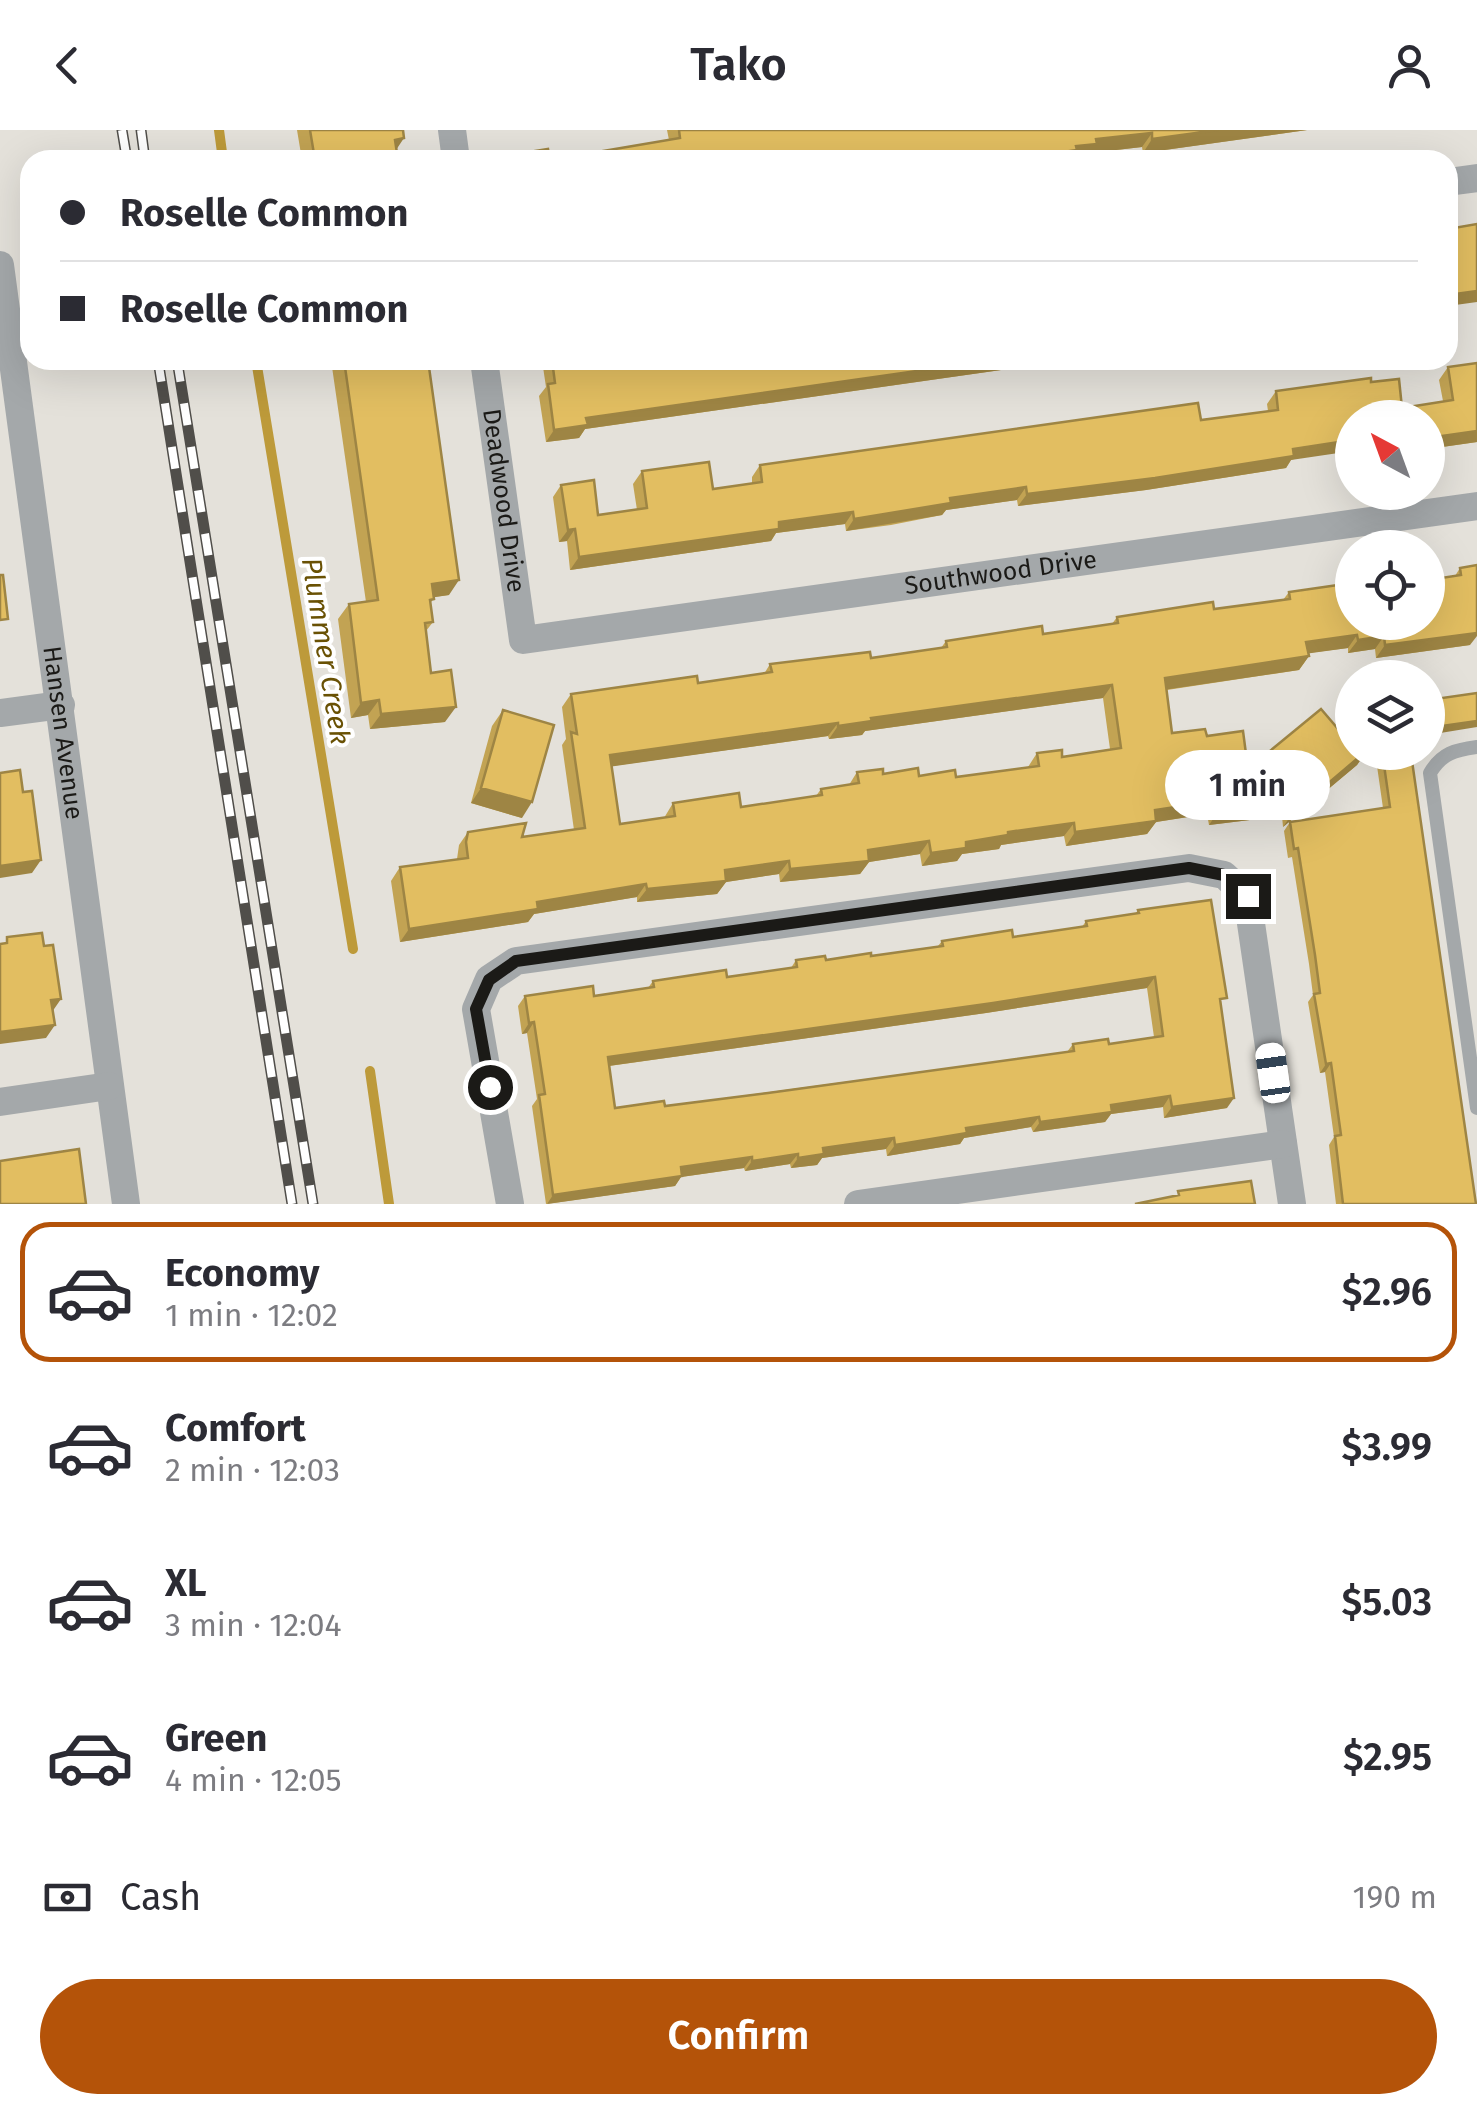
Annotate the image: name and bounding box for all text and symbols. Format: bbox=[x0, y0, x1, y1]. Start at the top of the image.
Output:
icon: back bbox=[40, 38, 95, 93]
text: Tako bbox=[690, 38, 787, 92]
icon: person bbox=[1382, 38, 1437, 93]
text: Roselle Common bbox=[120, 190, 408, 236]
text: Roselle Common bbox=[120, 286, 408, 332]
north arrow bbox=[1335, 400, 1445, 510]
map controls bbox=[1335, 400, 1445, 770]
street label: Deadwood Drive bbox=[476, 407, 531, 595]
button: locate bbox=[1335, 530, 1445, 640]
street label: Southwood Drive bbox=[903, 545, 1099, 601]
water label: Plummer Creek bbox=[295, 555, 357, 747]
street label: Hansen Avenue bbox=[36, 644, 89, 821]
button: layers bbox=[1335, 660, 1445, 770]
callout: 1 min bbox=[1166, 751, 1330, 821]
text: 1 min bbox=[1209, 766, 1286, 804]
route end bbox=[1226, 874, 1271, 919]
car bbox=[1254, 1041, 1292, 1105]
route start bbox=[468, 1065, 513, 1110]
icon: car bbox=[45, 1247, 135, 1337]
text: Economy bbox=[165, 1250, 320, 1296]
text: $2.96 bbox=[1342, 1269, 1432, 1315]
text: 1 min · 12:02 bbox=[165, 1296, 338, 1334]
icon: car bbox=[45, 1402, 135, 1492]
text: Comfort bbox=[165, 1405, 306, 1451]
text: $3.99 bbox=[1342, 1424, 1432, 1470]
text: 2 min · 12:03 bbox=[165, 1451, 340, 1489]
icon: car bbox=[45, 1557, 135, 1647]
text: XL bbox=[165, 1560, 207, 1606]
text: $5.03 bbox=[1341, 1579, 1432, 1625]
text: 3 min · 12:04 bbox=[165, 1606, 342, 1644]
icon: car bbox=[45, 1712, 135, 1802]
text: Green bbox=[165, 1715, 268, 1761]
text: $2.95 bbox=[1343, 1734, 1432, 1780]
text: 4 min · 12:05 bbox=[165, 1761, 342, 1799]
icon: cash bbox=[40, 1870, 95, 1925]
text: Cash bbox=[120, 1874, 201, 1920]
text: 190 m bbox=[1353, 1878, 1437, 1916]
button: Confirm bbox=[40, 1979, 1437, 2094]

